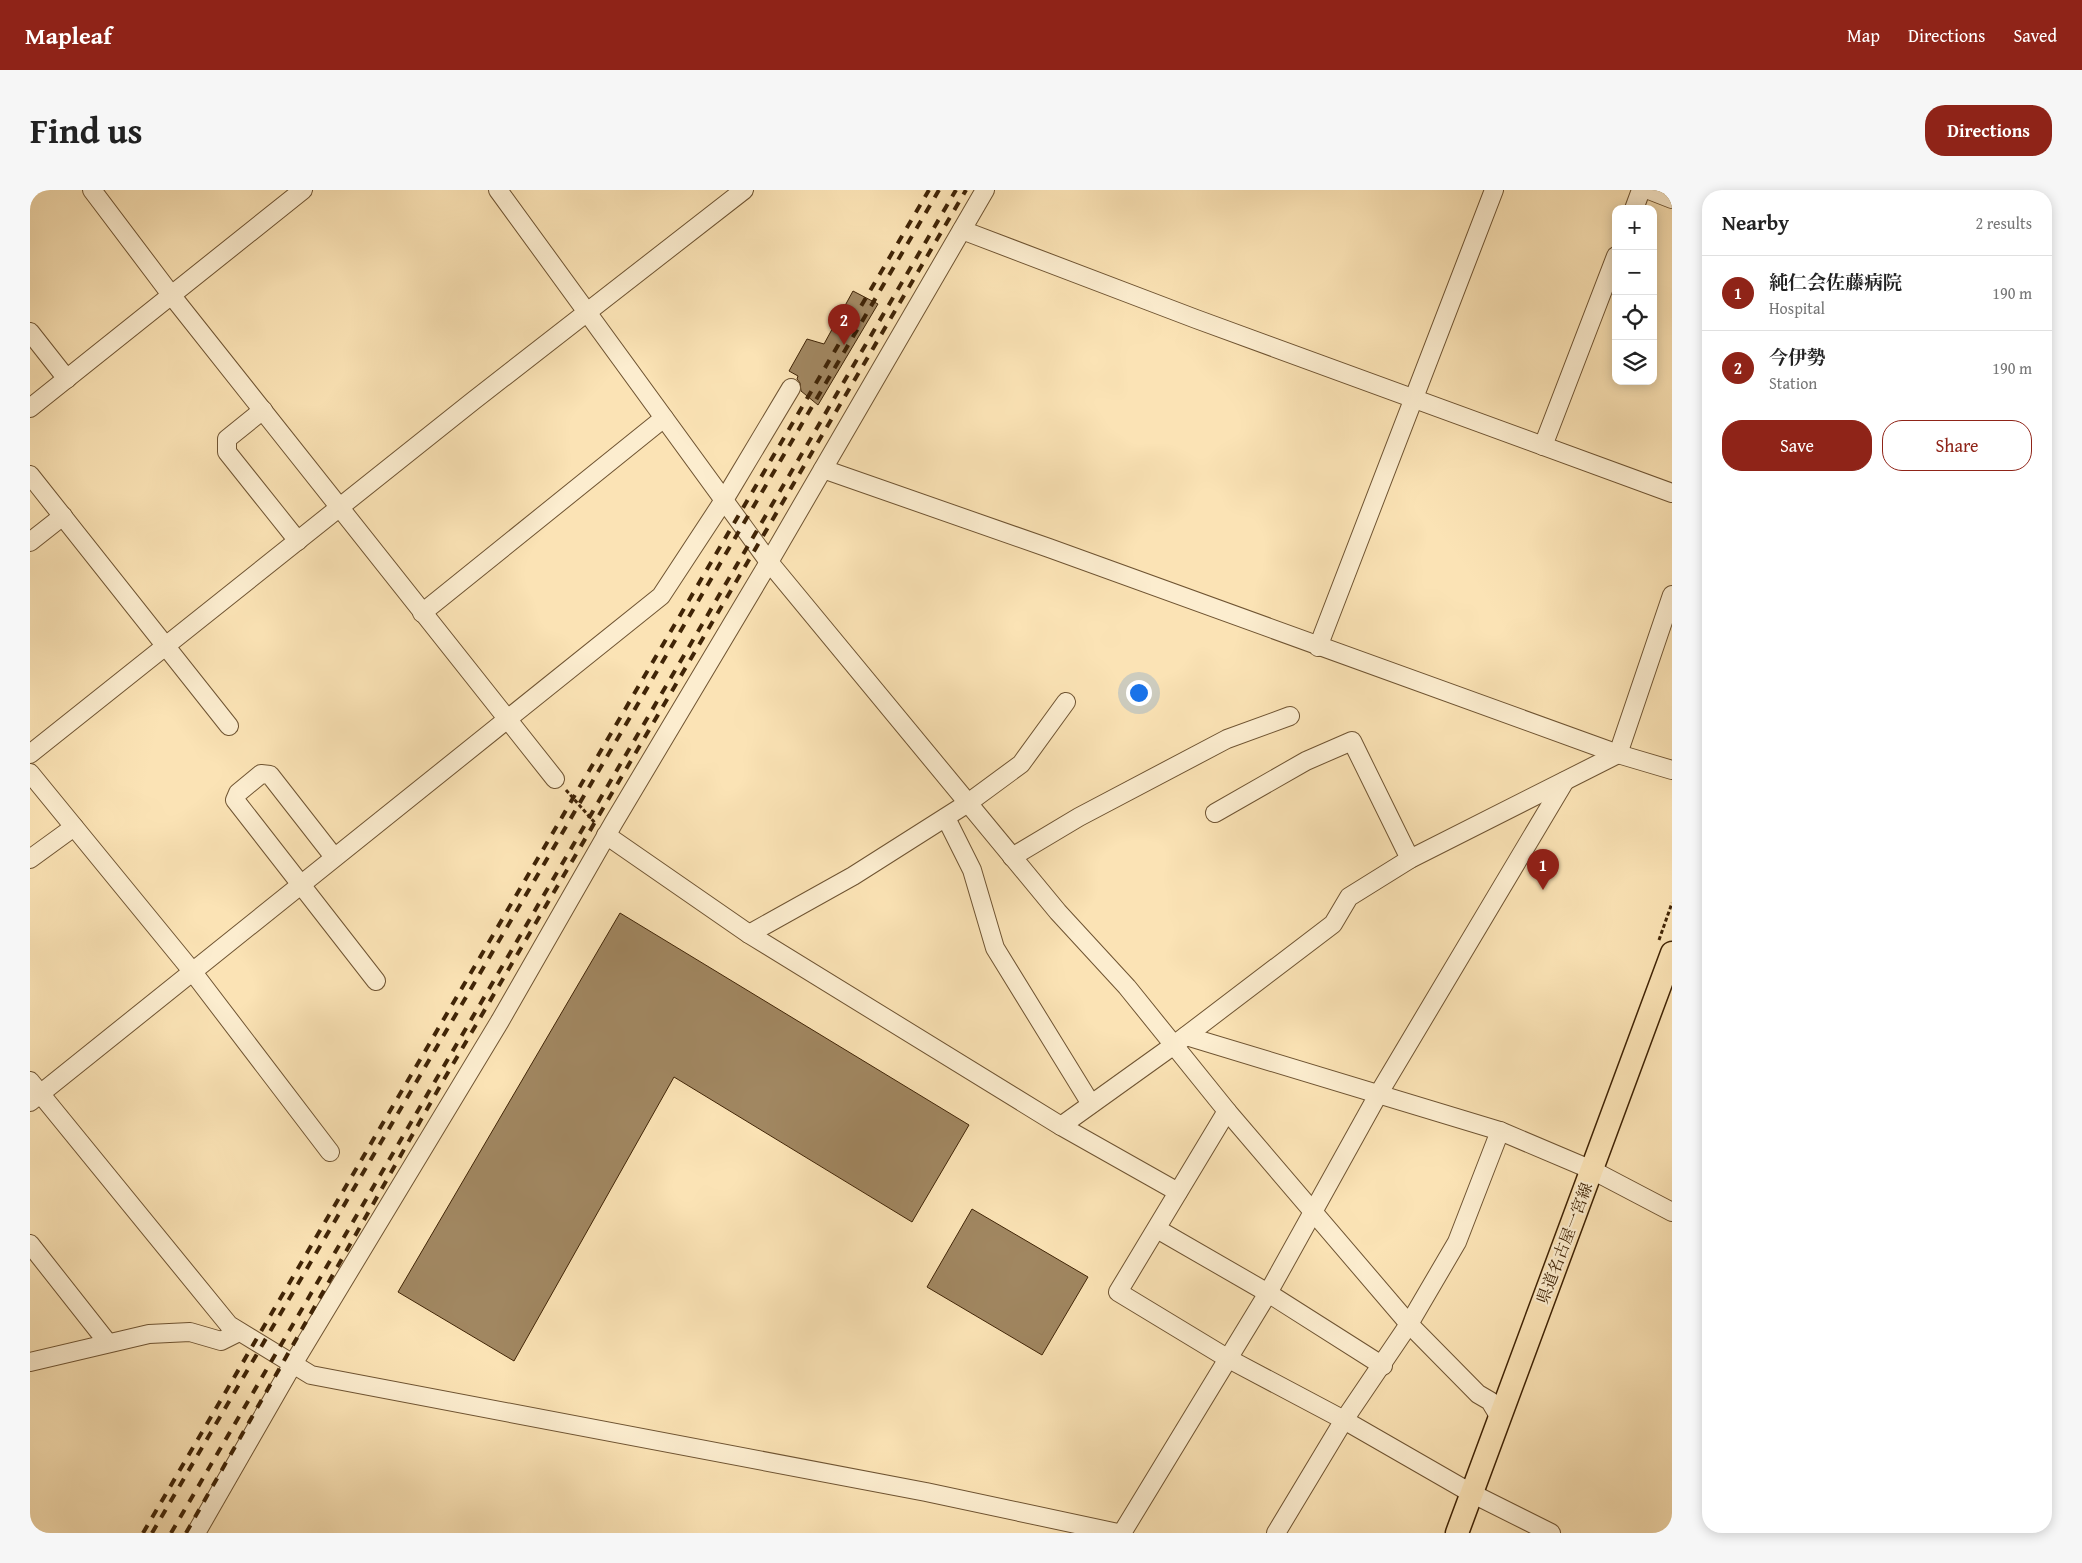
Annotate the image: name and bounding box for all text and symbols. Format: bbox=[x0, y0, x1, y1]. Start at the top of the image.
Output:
text: Mapleaf bbox=[25, 18, 112, 53]
text: Map bbox=[1847, 22, 1880, 49]
text: Directions bbox=[1908, 22, 1985, 49]
text: Saved bbox=[2013, 22, 2057, 49]
text: Find us bbox=[30, 105, 143, 156]
button: Directions bbox=[1925, 105, 2052, 156]
map controls bbox=[1612, 205, 1657, 385]
button: + bbox=[1612, 205, 1657, 250]
text: Nearby bbox=[1722, 207, 1789, 238]
text: 2 results bbox=[1975, 211, 2032, 235]
button: − bbox=[1612, 250, 1657, 295]
text: 純仁会佐藤病院 bbox=[1769, 268, 1902, 296]
text: 1 bbox=[1734, 281, 1742, 305]
text: 190 m bbox=[1992, 281, 2032, 305]
button: locate bbox=[1612, 295, 1657, 340]
text: Hospital bbox=[1769, 296, 1825, 320]
pin: 2 bbox=[828, 304, 860, 345]
button: layers bbox=[1612, 340, 1657, 385]
text: 今伊勢 bbox=[1769, 343, 1826, 371]
text: 2 bbox=[1734, 356, 1742, 380]
text: 190 m bbox=[1992, 356, 2032, 380]
text: Station bbox=[1769, 371, 1817, 395]
button: Save bbox=[1722, 420, 1872, 471]
button: Share bbox=[1882, 420, 2032, 471]
your location bbox=[1126, 680, 1152, 706]
pin: 1 bbox=[1527, 849, 1559, 890]
street label: 県道名古屋一宮線 bbox=[1530, 1179, 1598, 1307]

